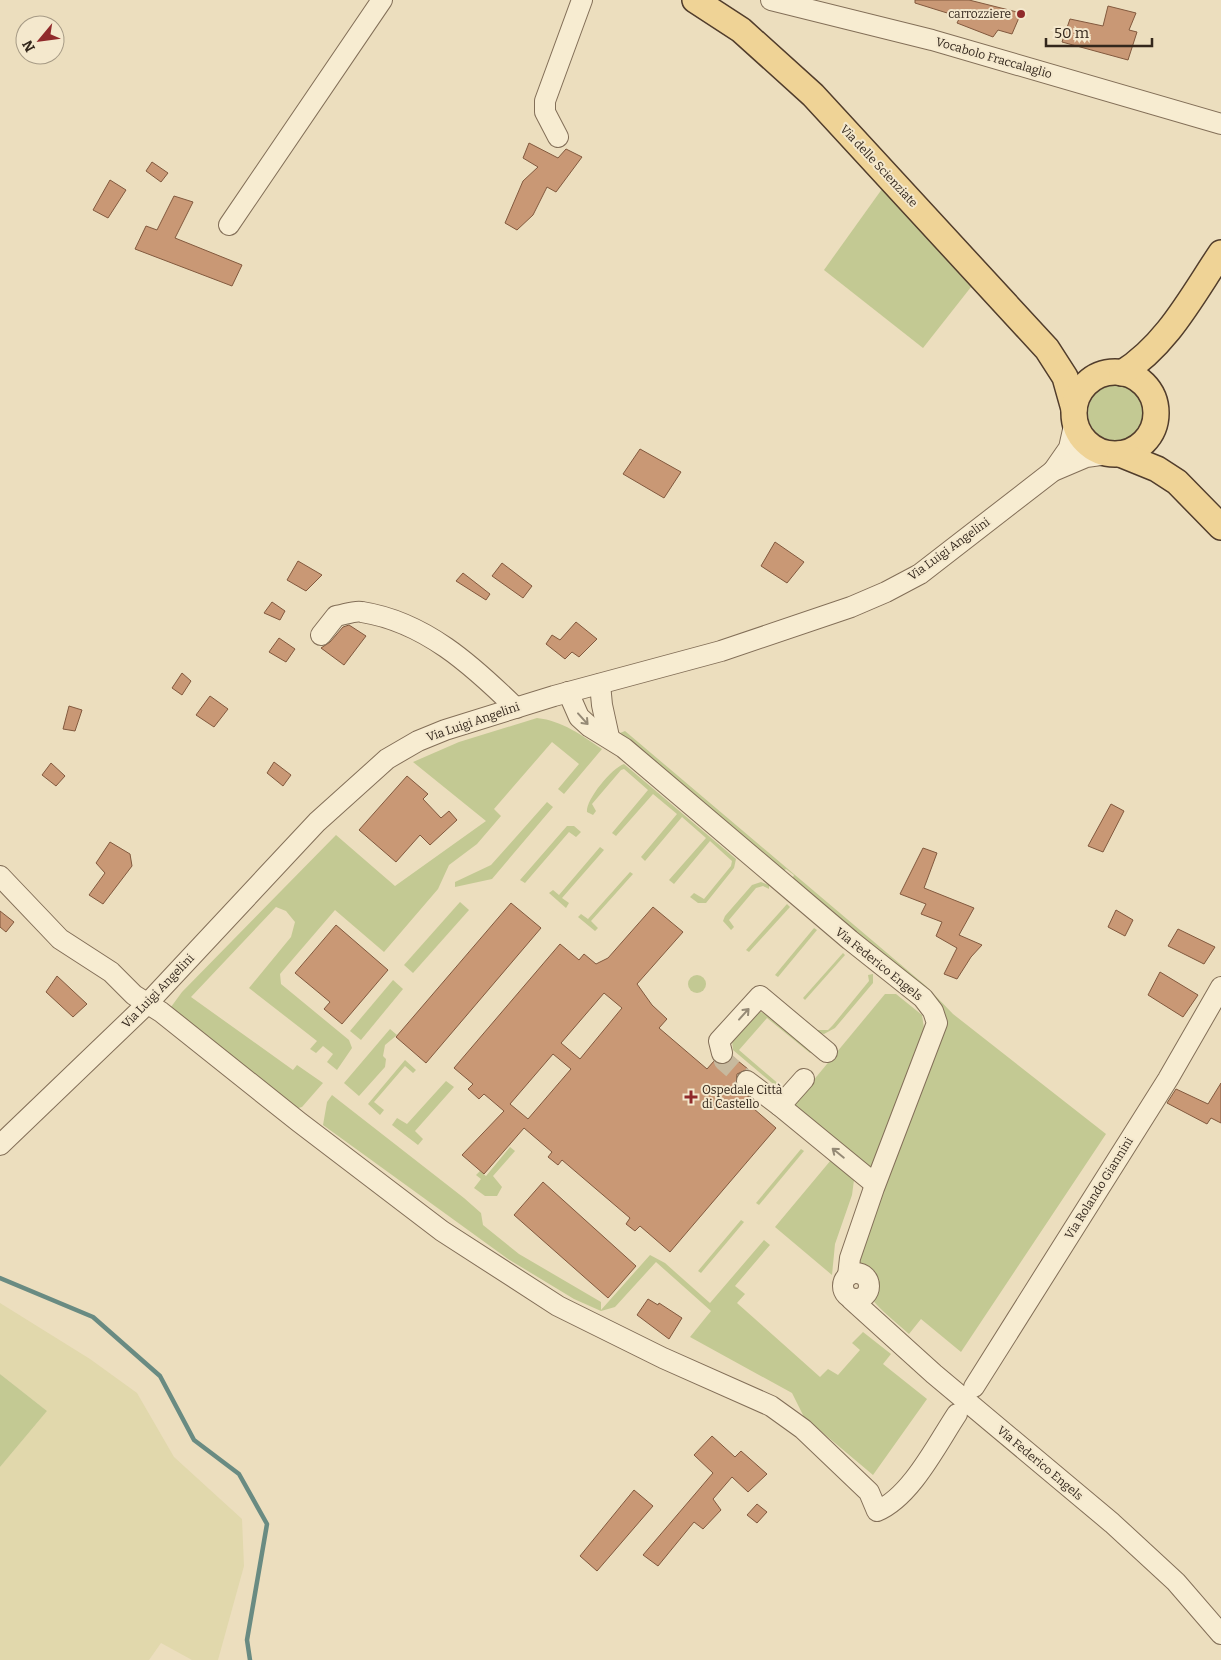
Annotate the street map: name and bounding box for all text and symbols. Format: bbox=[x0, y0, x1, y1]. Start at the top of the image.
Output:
place label: carrozziere bbox=[948, 7, 1011, 21]
marker: carrozziere bbox=[1015, 8, 1027, 20]
north arrow bbox=[15, 15, 65, 65]
scale bar bbox=[1046, 15, 1152, 47]
text: 50 m bbox=[1054, 24, 1090, 42]
street label: Vocabolo Fraccalaglio bbox=[934, 35, 1054, 81]
text: N bbox=[19, 37, 39, 55]
street label: Via delle Scienziate bbox=[837, 122, 921, 210]
street label: Via Luigi Angelini bbox=[906, 514, 993, 583]
street label: Via Luigi Angelini bbox=[425, 699, 522, 744]
one-way arrow bbox=[578, 713, 589, 726]
street label: Via Federico Engels bbox=[833, 925, 925, 1004]
street label: Via Luigi Angelini bbox=[119, 951, 197, 1031]
one-way arrow bbox=[738, 1008, 749, 1021]
place label: Ospedale Città di Castello bbox=[702, 1083, 783, 1111]
marker: Ospedale Città di Castello bbox=[684, 1090, 698, 1104]
street label: Via Rolando Giannini bbox=[1062, 1134, 1136, 1241]
one-way arrow bbox=[832, 1148, 845, 1159]
street label: Via Federico Engels bbox=[994, 1423, 1086, 1503]

